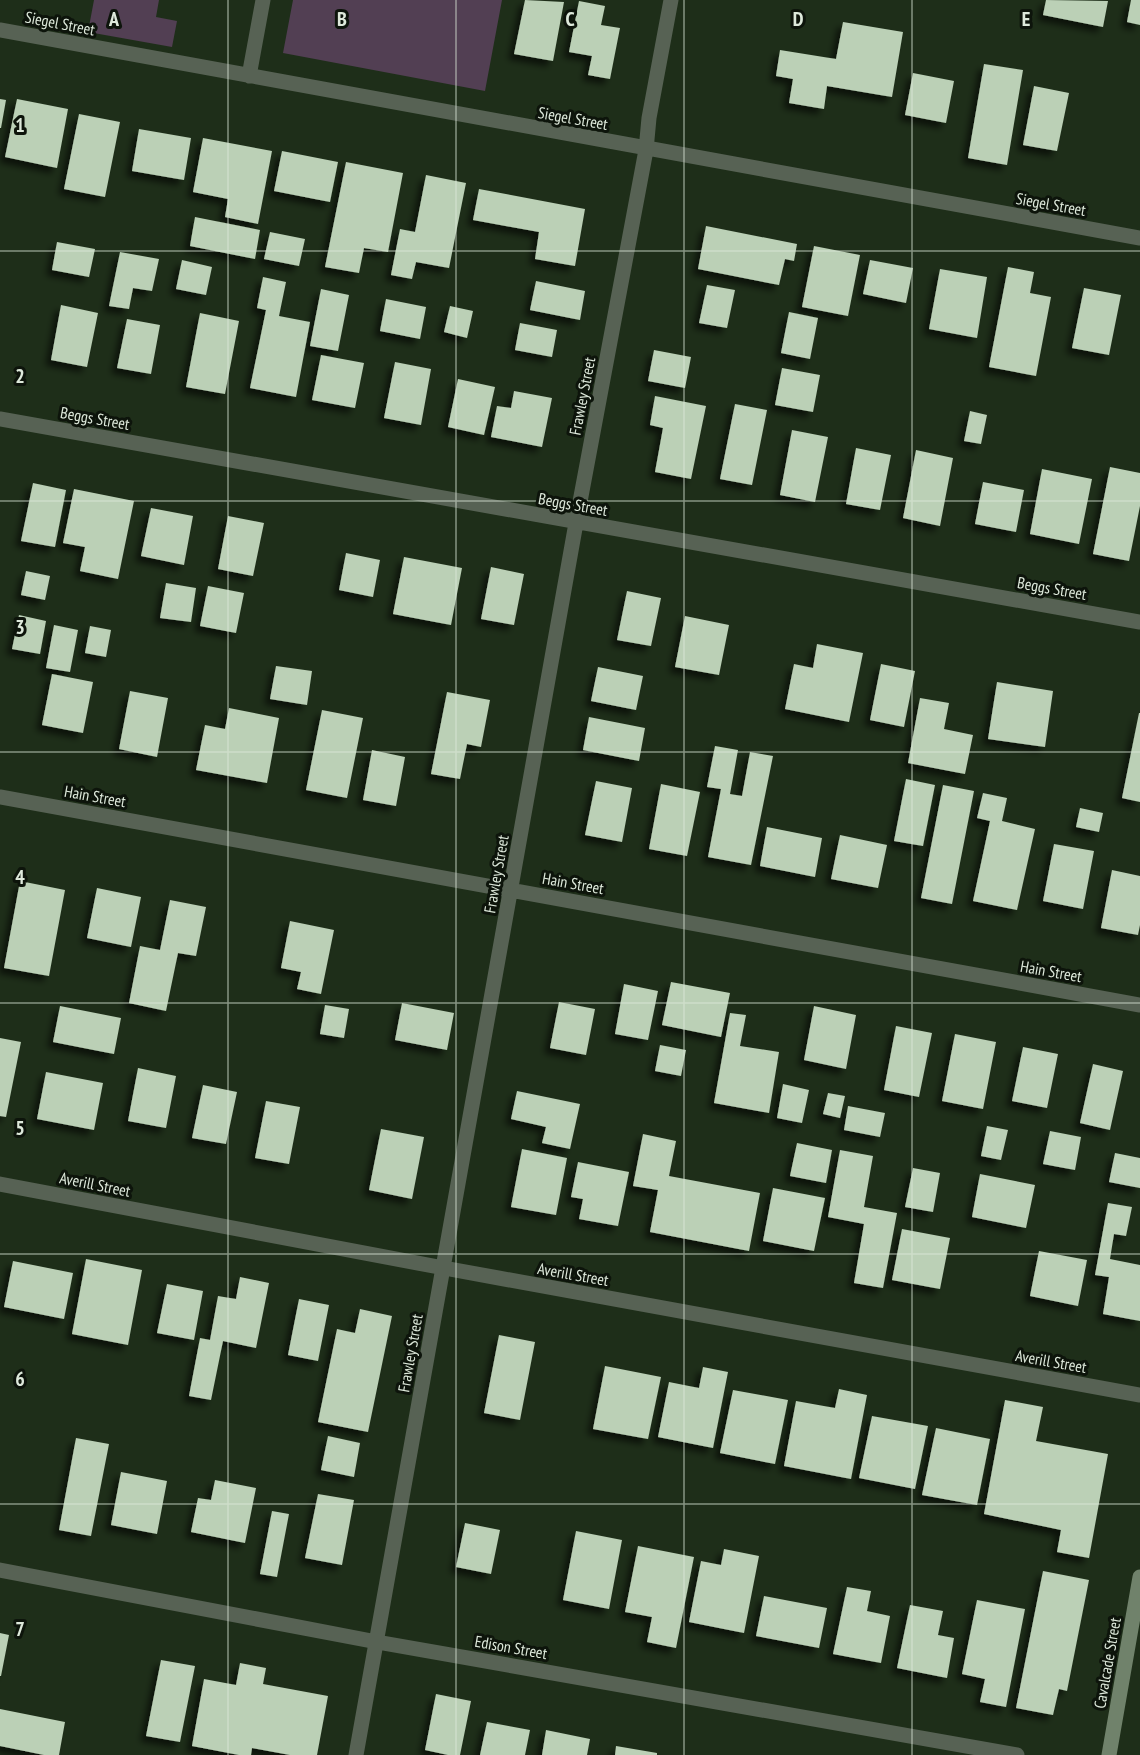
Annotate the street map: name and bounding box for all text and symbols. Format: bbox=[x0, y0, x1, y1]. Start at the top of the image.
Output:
street label: Siegel Street bbox=[23, 6, 97, 40]
text: A bbox=[108, 6, 120, 32]
text: B bbox=[337, 6, 347, 32]
text: C bbox=[565, 6, 575, 32]
text: D bbox=[793, 6, 804, 32]
text: E bbox=[1022, 6, 1030, 32]
street label: Siegel Street bbox=[537, 102, 610, 134]
text: 1 bbox=[15, 112, 25, 138]
street label: Siegel Street bbox=[1015, 188, 1088, 220]
street label: Frawley Street bbox=[565, 355, 599, 437]
text: 2 bbox=[15, 363, 25, 389]
street label: Beggs Street bbox=[59, 402, 132, 434]
street label: Beggs Street bbox=[537, 488, 610, 520]
street label: Beggs Street bbox=[1016, 572, 1089, 604]
text: 3 bbox=[15, 614, 25, 640]
street label: Hain Street bbox=[63, 781, 128, 811]
street label: Frawley Street bbox=[479, 833, 513, 915]
text: 4 bbox=[15, 864, 25, 890]
street label: Hain Street bbox=[541, 868, 606, 898]
street label: Hain Street bbox=[1019, 956, 1084, 986]
text: 5 bbox=[15, 1115, 25, 1141]
street label: Averill Street bbox=[58, 1167, 133, 1201]
street label: Averill Street bbox=[536, 1258, 611, 1290]
street label: Frawley Street bbox=[393, 1312, 427, 1394]
street label: Averill Street bbox=[1014, 1345, 1089, 1377]
text: 6 bbox=[15, 1366, 25, 1392]
street label: Cavalcade Street bbox=[1089, 1615, 1125, 1710]
text: 7 bbox=[15, 1616, 25, 1642]
street label: Edison Street bbox=[473, 1631, 549, 1663]

